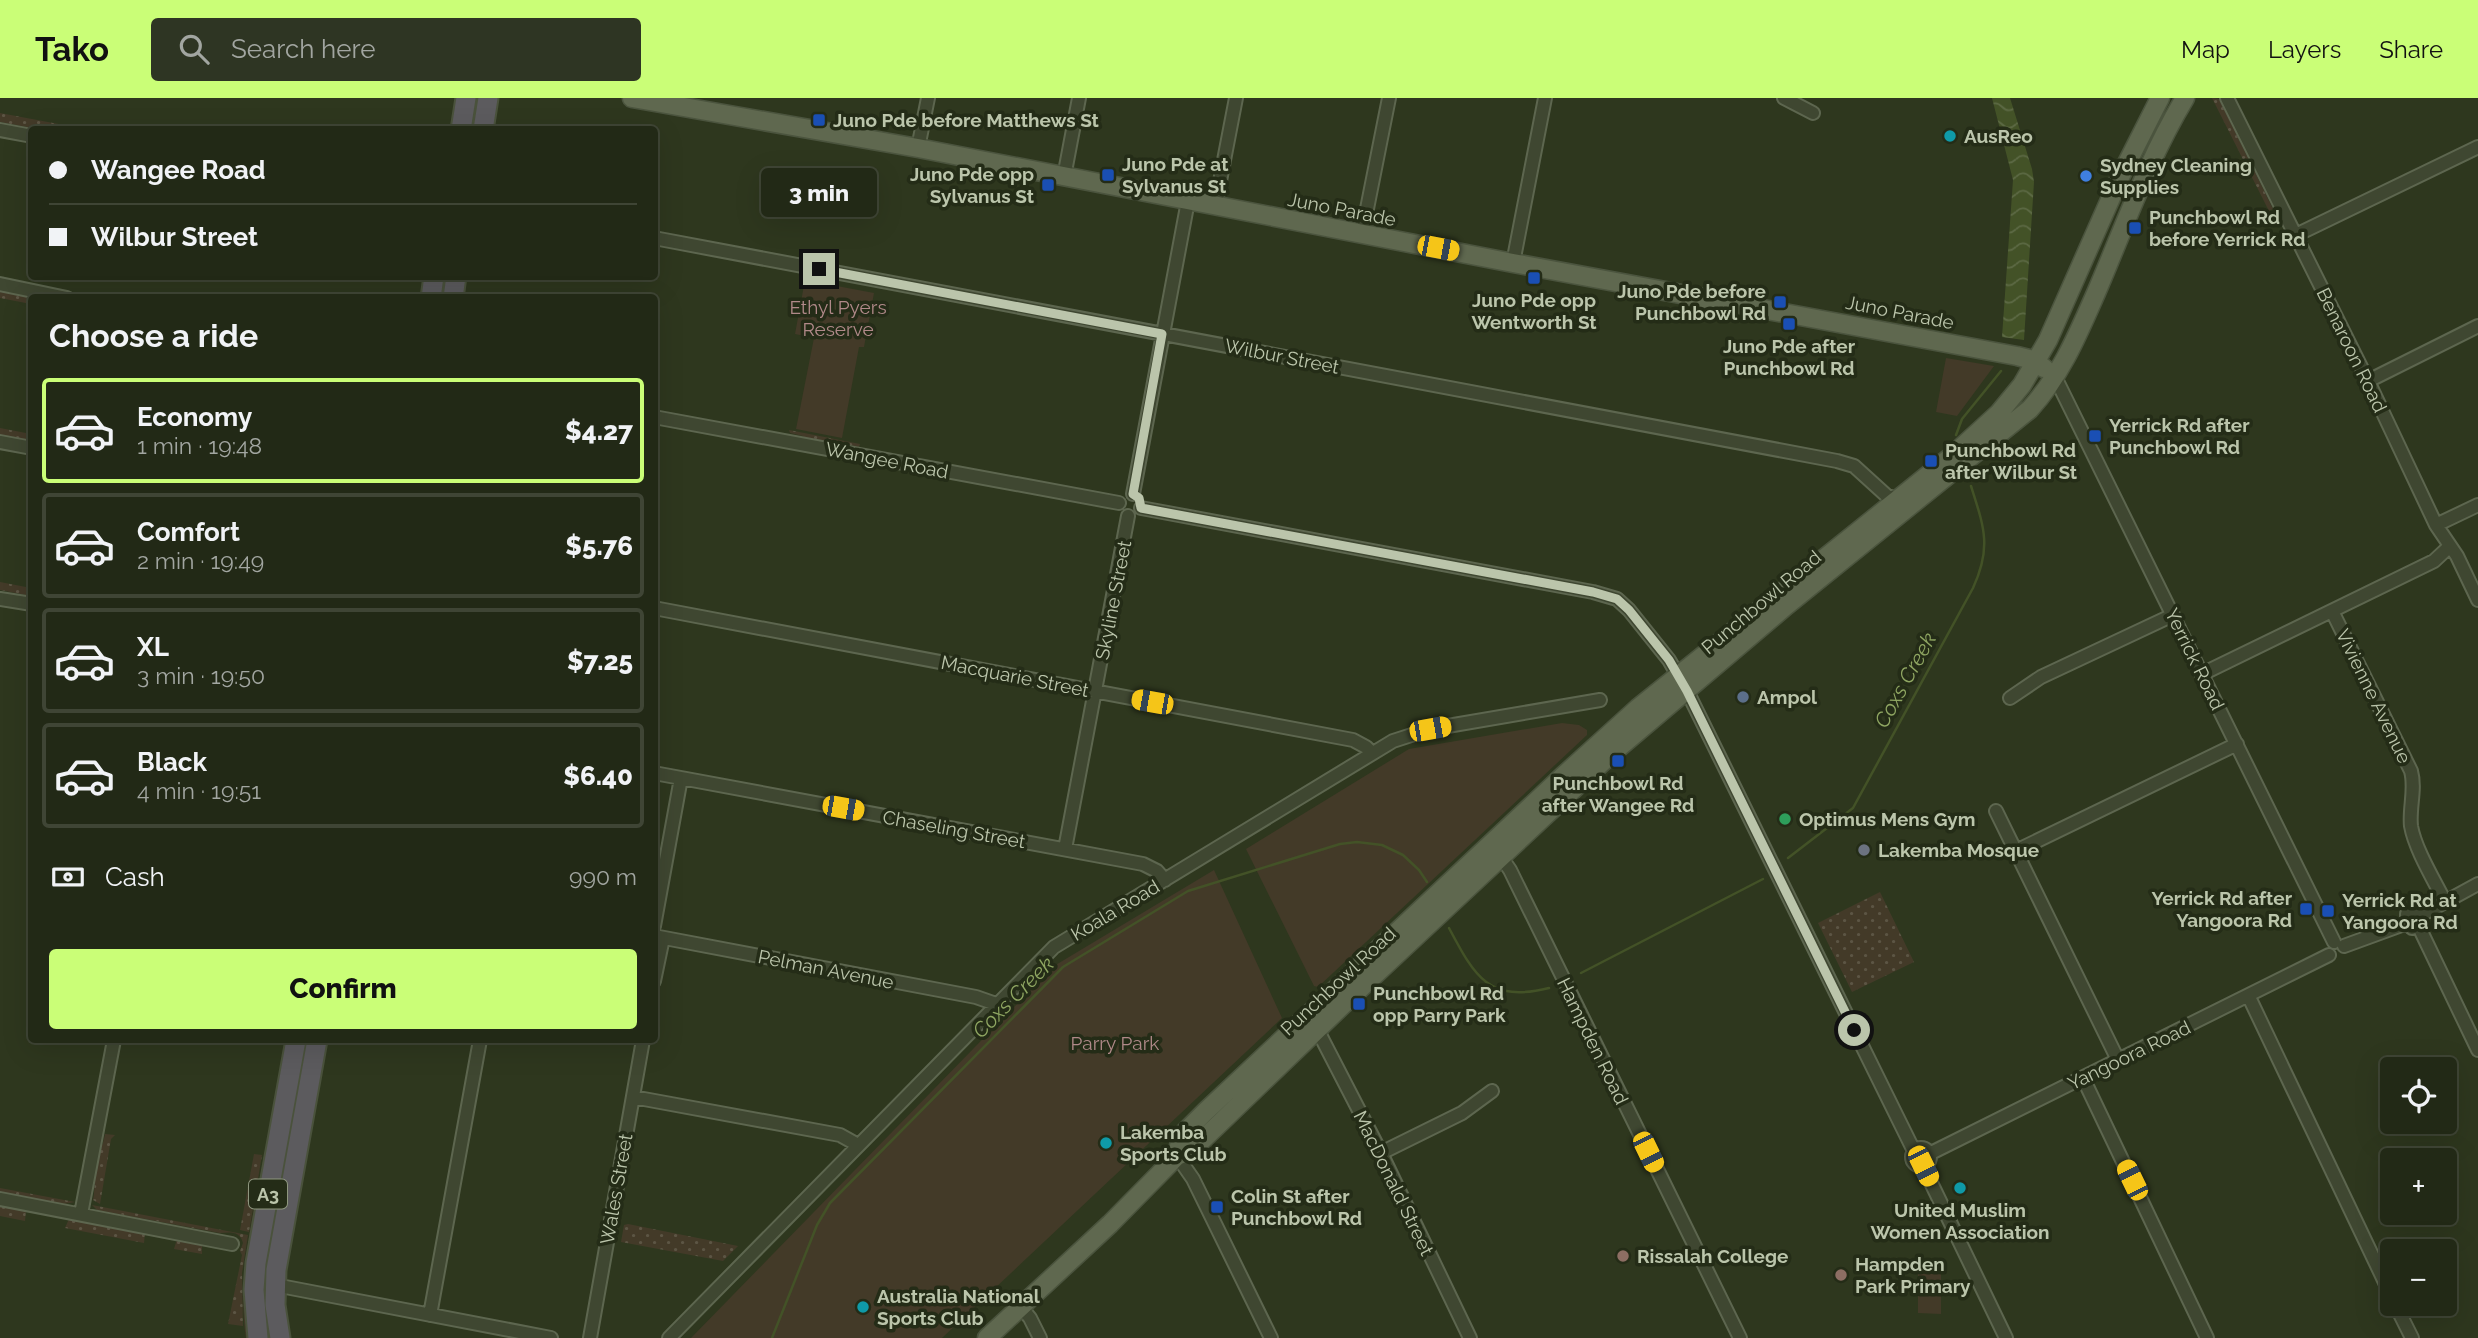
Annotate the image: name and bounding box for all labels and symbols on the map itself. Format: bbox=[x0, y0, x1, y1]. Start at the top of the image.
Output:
place label: Juno Pde before Matthews St bbox=[833, 109, 1100, 131]
marker: Juno Pde before Matthews St bbox=[811, 112, 827, 128]
place label: AusReo bbox=[1964, 125, 2033, 147]
marker: AusReo bbox=[1942, 128, 1958, 144]
place label: Juno Pde at Sylvanus St bbox=[1122, 153, 1229, 197]
place label: Sydney Cleaning Supplies bbox=[2100, 154, 2252, 198]
place label: Juno Pde opp Sylvanus St bbox=[910, 163, 1035, 207]
callout: 3 min bbox=[761, 167, 877, 216]
marker: Juno Pde at Sylvanus St bbox=[1100, 167, 1116, 183]
marker: Sydney Cleaning Supplies bbox=[2078, 168, 2094, 184]
marker: Juno Pde opp Sylvanus St bbox=[1040, 177, 1056, 193]
street label: Juno Parade bbox=[1286, 188, 1398, 230]
place label: Punchbowl Rd before Yerrick Rd bbox=[2149, 206, 2305, 250]
marker: Punchbowl Rd before Yerrick Rd bbox=[2127, 220, 2143, 236]
car bbox=[1416, 234, 1461, 262]
route end bbox=[803, 253, 835, 285]
marker: Juno Pde opp Wentworth St bbox=[1526, 270, 1542, 286]
place label: Juno Pde before Punchbowl Rd bbox=[1617, 280, 1766, 324]
street label: Benaroon Road bbox=[2312, 284, 2392, 416]
place label: Juno Pde opp Wentworth St bbox=[1471, 289, 1597, 333]
street label: Juno Parade bbox=[1844, 291, 1956, 333]
marker: Juno Pde before Punchbowl Rd bbox=[1772, 294, 1788, 310]
park label: Ethyl Pyers Reserve bbox=[789, 296, 887, 340]
marker: Juno Pde after Punchbowl Rd bbox=[1781, 316, 1797, 332]
street label: Wilbur Street bbox=[1223, 334, 1342, 378]
place label: Juno Pde after Punchbowl Rd bbox=[1723, 335, 1856, 379]
place label: Yerrick Rd after Punchbowl Rd bbox=[2109, 414, 2250, 458]
marker: Yerrick Rd after Punchbowl Rd bbox=[2087, 428, 2103, 444]
street label: Wangee Road bbox=[824, 437, 950, 483]
place label: Punchbowl Rd after Wilbur St bbox=[1945, 439, 2078, 483]
marker: Punchbowl Rd after Wilbur St bbox=[1923, 453, 1939, 469]
street label: Skyline Street bbox=[1091, 538, 1135, 661]
street label: Punchbowl Road bbox=[1697, 546, 1825, 658]
street label: Yerrick Road bbox=[2161, 605, 2229, 713]
street label: Vivienne Avenue bbox=[2332, 625, 2416, 767]
water label: Coxs Creek bbox=[1869, 628, 1941, 732]
street label: Macquarie Street bbox=[939, 651, 1091, 701]
place label: Ampol bbox=[1757, 686, 1818, 708]
car bbox=[1130, 688, 1175, 716]
marker: Ampol bbox=[1735, 689, 1751, 705]
car bbox=[1408, 715, 1453, 743]
marker: Punchbowl Rd after Wangee Rd bbox=[1610, 753, 1626, 769]
place label: Punchbowl Rd after Wangee Rd bbox=[1542, 772, 1694, 816]
car bbox=[821, 794, 866, 822]
street label: Chaseling Street bbox=[881, 806, 1028, 852]
place label: Optimus Mens Gym bbox=[1799, 808, 1976, 830]
marker: Optimus Mens Gym bbox=[1777, 811, 1793, 827]
place label: Lakemba Mosque bbox=[1878, 839, 2039, 861]
marker: Lakemba Mosque bbox=[1856, 842, 1872, 858]
street label: Koala Road bbox=[1067, 875, 1163, 945]
place label: Yerrick Rd after Yangoora Rd bbox=[2151, 887, 2293, 931]
place label: Yerrick Rd at Yangoora Rd bbox=[2342, 889, 2458, 933]
marker: Yerrick Rd after Yangoora Rd bbox=[2298, 901, 2314, 917]
marker: Yerrick Rd at Yangoora Rd bbox=[2320, 903, 2336, 919]
street label: Punchbowl Road bbox=[1276, 922, 1400, 1040]
street label: Pelman Avenue bbox=[756, 945, 896, 993]
water label: Coxs Creek bbox=[967, 951, 1059, 1043]
street label: Hampden Road bbox=[1553, 974, 1633, 1108]
place label: Punchbowl Rd opp Parry Park bbox=[1373, 982, 1506, 1026]
marker: Punchbowl Rd opp Parry Park bbox=[1351, 996, 1367, 1012]
route start bbox=[1838, 1014, 1870, 1046]
street label: Yangoora Road bbox=[2064, 1016, 2194, 1094]
park label: Parry Park bbox=[1071, 1032, 1159, 1054]
street label: MacDonald Street bbox=[1349, 1107, 1439, 1259]
place label: Lakemba Sports Club bbox=[1120, 1121, 1227, 1165]
car bbox=[1630, 1129, 1667, 1175]
street label: Wales Street bbox=[595, 1131, 637, 1246]
marker: Lakemba Sports Club bbox=[1098, 1135, 1114, 1151]
car bbox=[1905, 1143, 1942, 1189]
car bbox=[2114, 1157, 2151, 1203]
road number: A3 bbox=[249, 1180, 287, 1209]
marker: United Muslim Women Association bbox=[1952, 1180, 1968, 1196]
place label: Colin St after Punchbowl Rd bbox=[1231, 1185, 1362, 1229]
marker: Colin St after Punchbowl Rd bbox=[1209, 1199, 1225, 1215]
place label: United Muslim Women Association bbox=[1870, 1199, 2050, 1243]
place label: Rissalah College bbox=[1637, 1245, 1788, 1267]
marker: Rissalah College bbox=[1615, 1248, 1631, 1264]
place label: Hampden Park Primary bbox=[1855, 1253, 1971, 1297]
marker: Hampden Park Primary bbox=[1833, 1267, 1849, 1283]
place label: Australia National Sports Club bbox=[877, 1285, 1041, 1329]
marker: Australia National Sports Club bbox=[855, 1299, 871, 1315]

